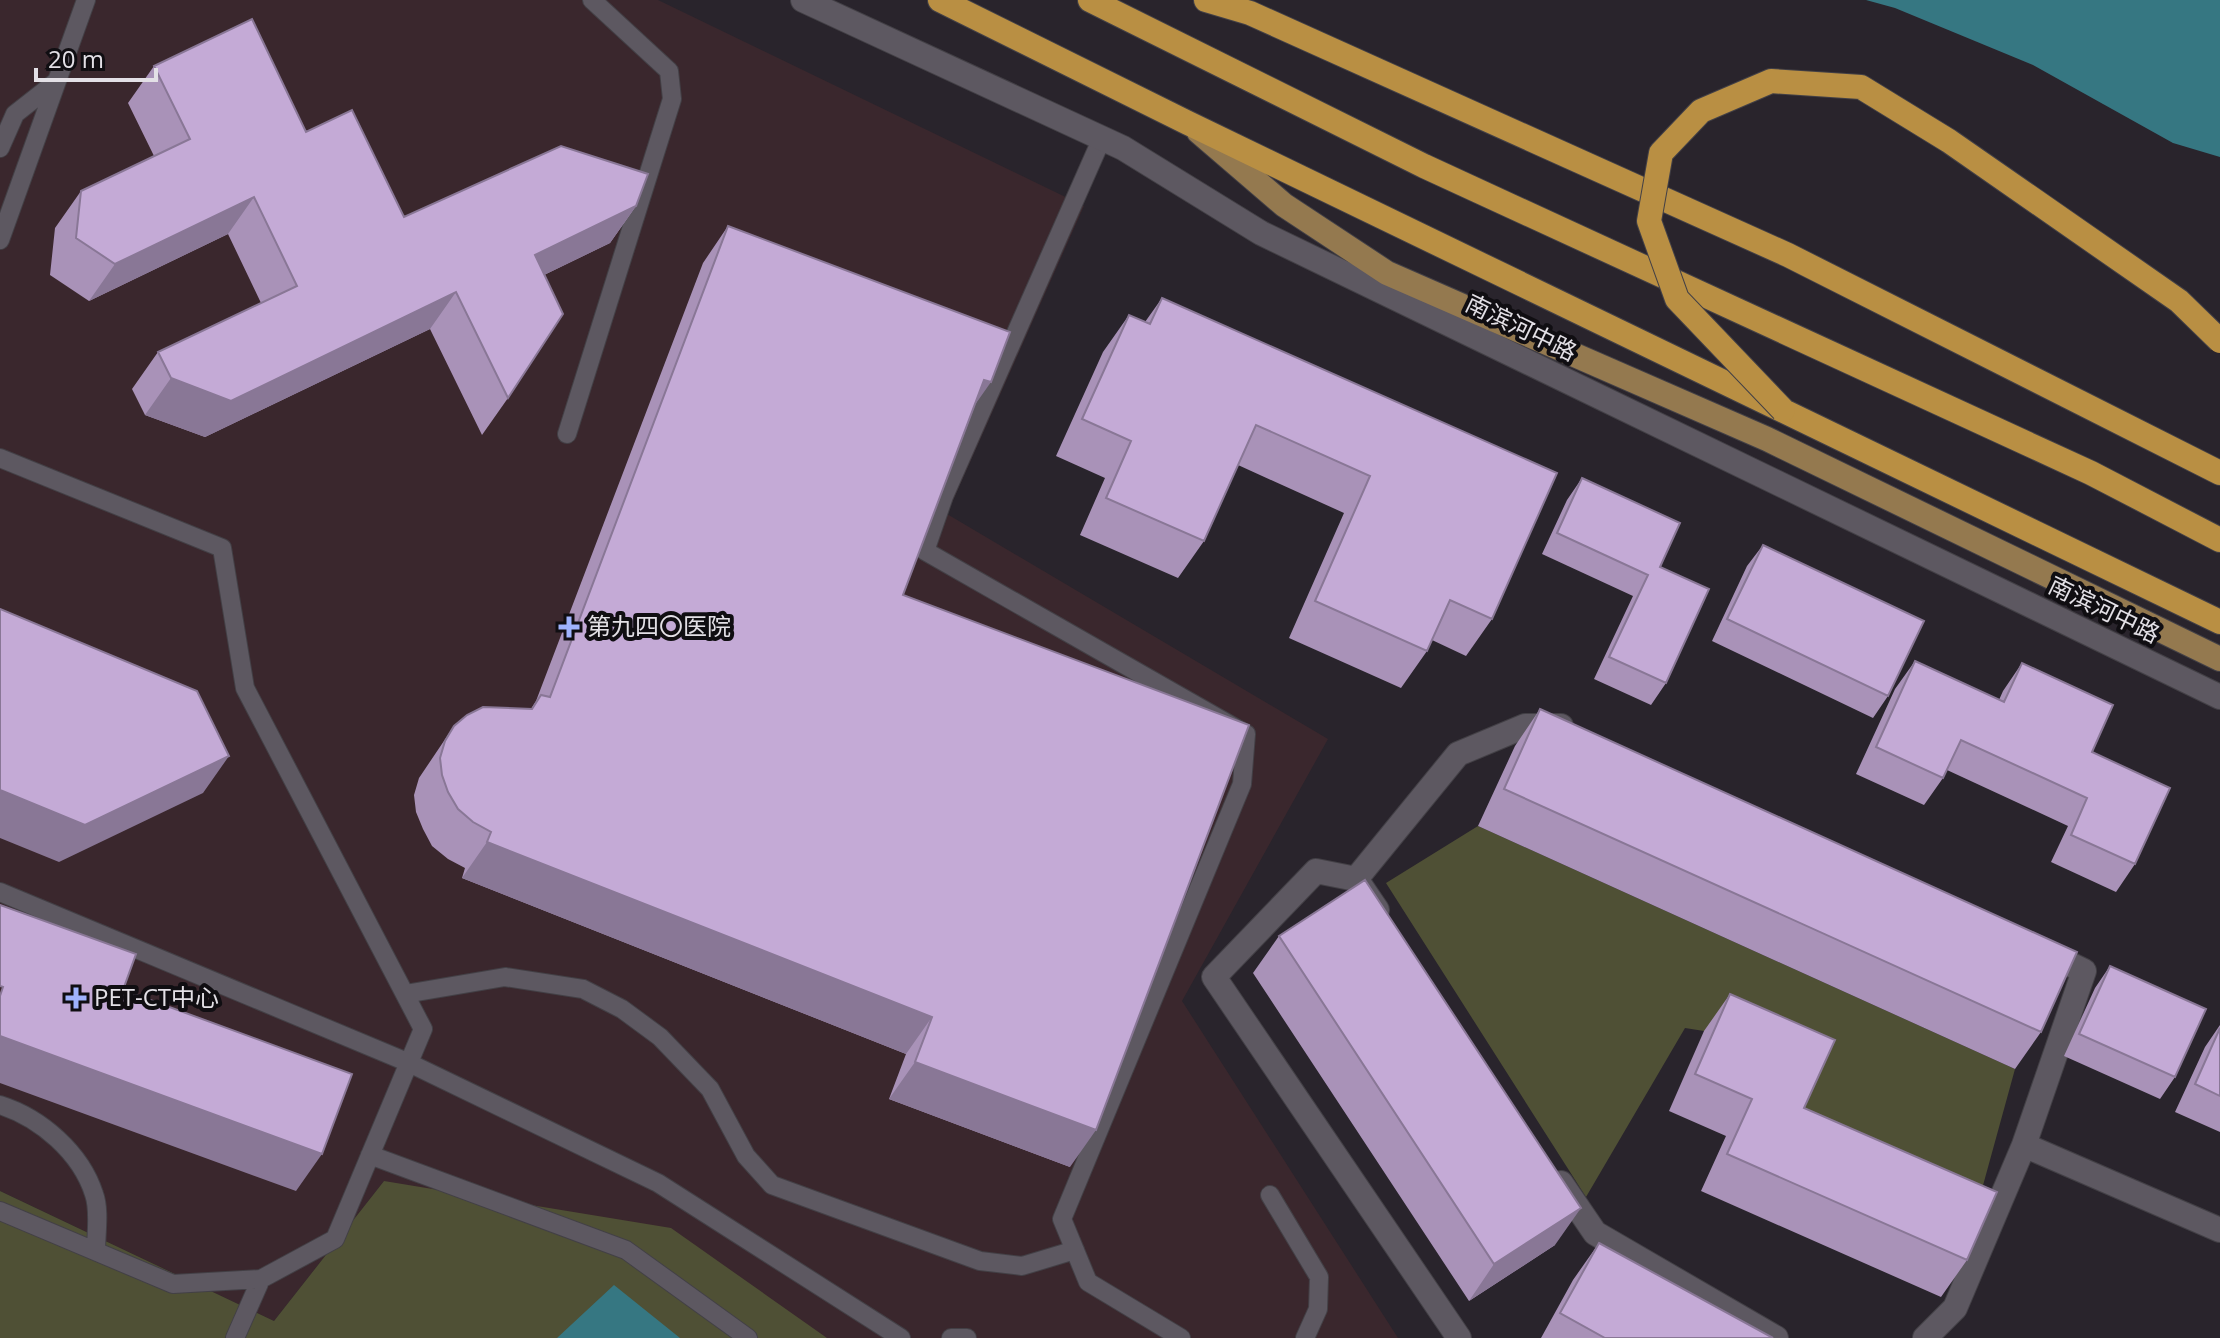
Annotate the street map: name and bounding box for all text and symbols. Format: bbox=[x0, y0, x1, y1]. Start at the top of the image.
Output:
scale bar bbox=[36, 32, 156, 82]
text: 20 m bbox=[48, 42, 104, 75]
street label: 南滨河中路 bbox=[1460, 286, 1583, 368]
street label: 南滨河中路 bbox=[2043, 568, 2166, 650]
place label: 第九四〇医院 bbox=[587, 609, 731, 642]
marker: 第九四〇医院 bbox=[558, 616, 580, 638]
place label: PET-CT中心 bbox=[94, 980, 219, 1013]
marker: PET-CT中心 bbox=[65, 987, 87, 1009]

